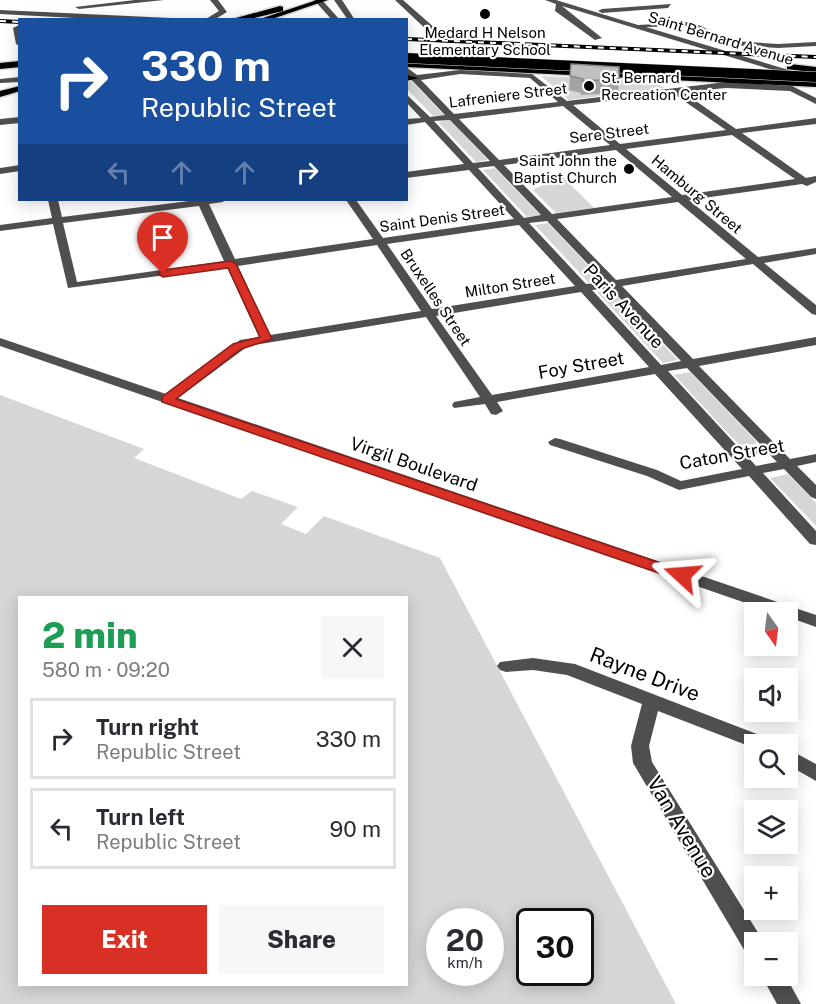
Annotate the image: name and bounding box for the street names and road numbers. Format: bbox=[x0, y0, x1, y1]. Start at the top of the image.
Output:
street label: Saint Bernard Avenue bbox=[646, 8, 796, 68]
street label: Lafreniere Street bbox=[448, 79, 568, 111]
street label: Sere Street bbox=[568, 120, 650, 146]
street label: Hamburg Street bbox=[648, 151, 746, 237]
street label: Saint Denis Street bbox=[378, 201, 506, 235]
street label: Bruxelles Street bbox=[397, 245, 475, 349]
street label: Paris Avenue bbox=[579, 259, 669, 353]
street label: Milton Street bbox=[464, 269, 557, 301]
street label: Foy Street bbox=[536, 347, 626, 383]
street label: Virgil Boulevard bbox=[348, 432, 480, 496]
street label: Caton Street bbox=[678, 434, 786, 474]
street label: Rayne Drive bbox=[586, 642, 704, 706]
street label: Van Avenue bbox=[642, 772, 722, 882]

